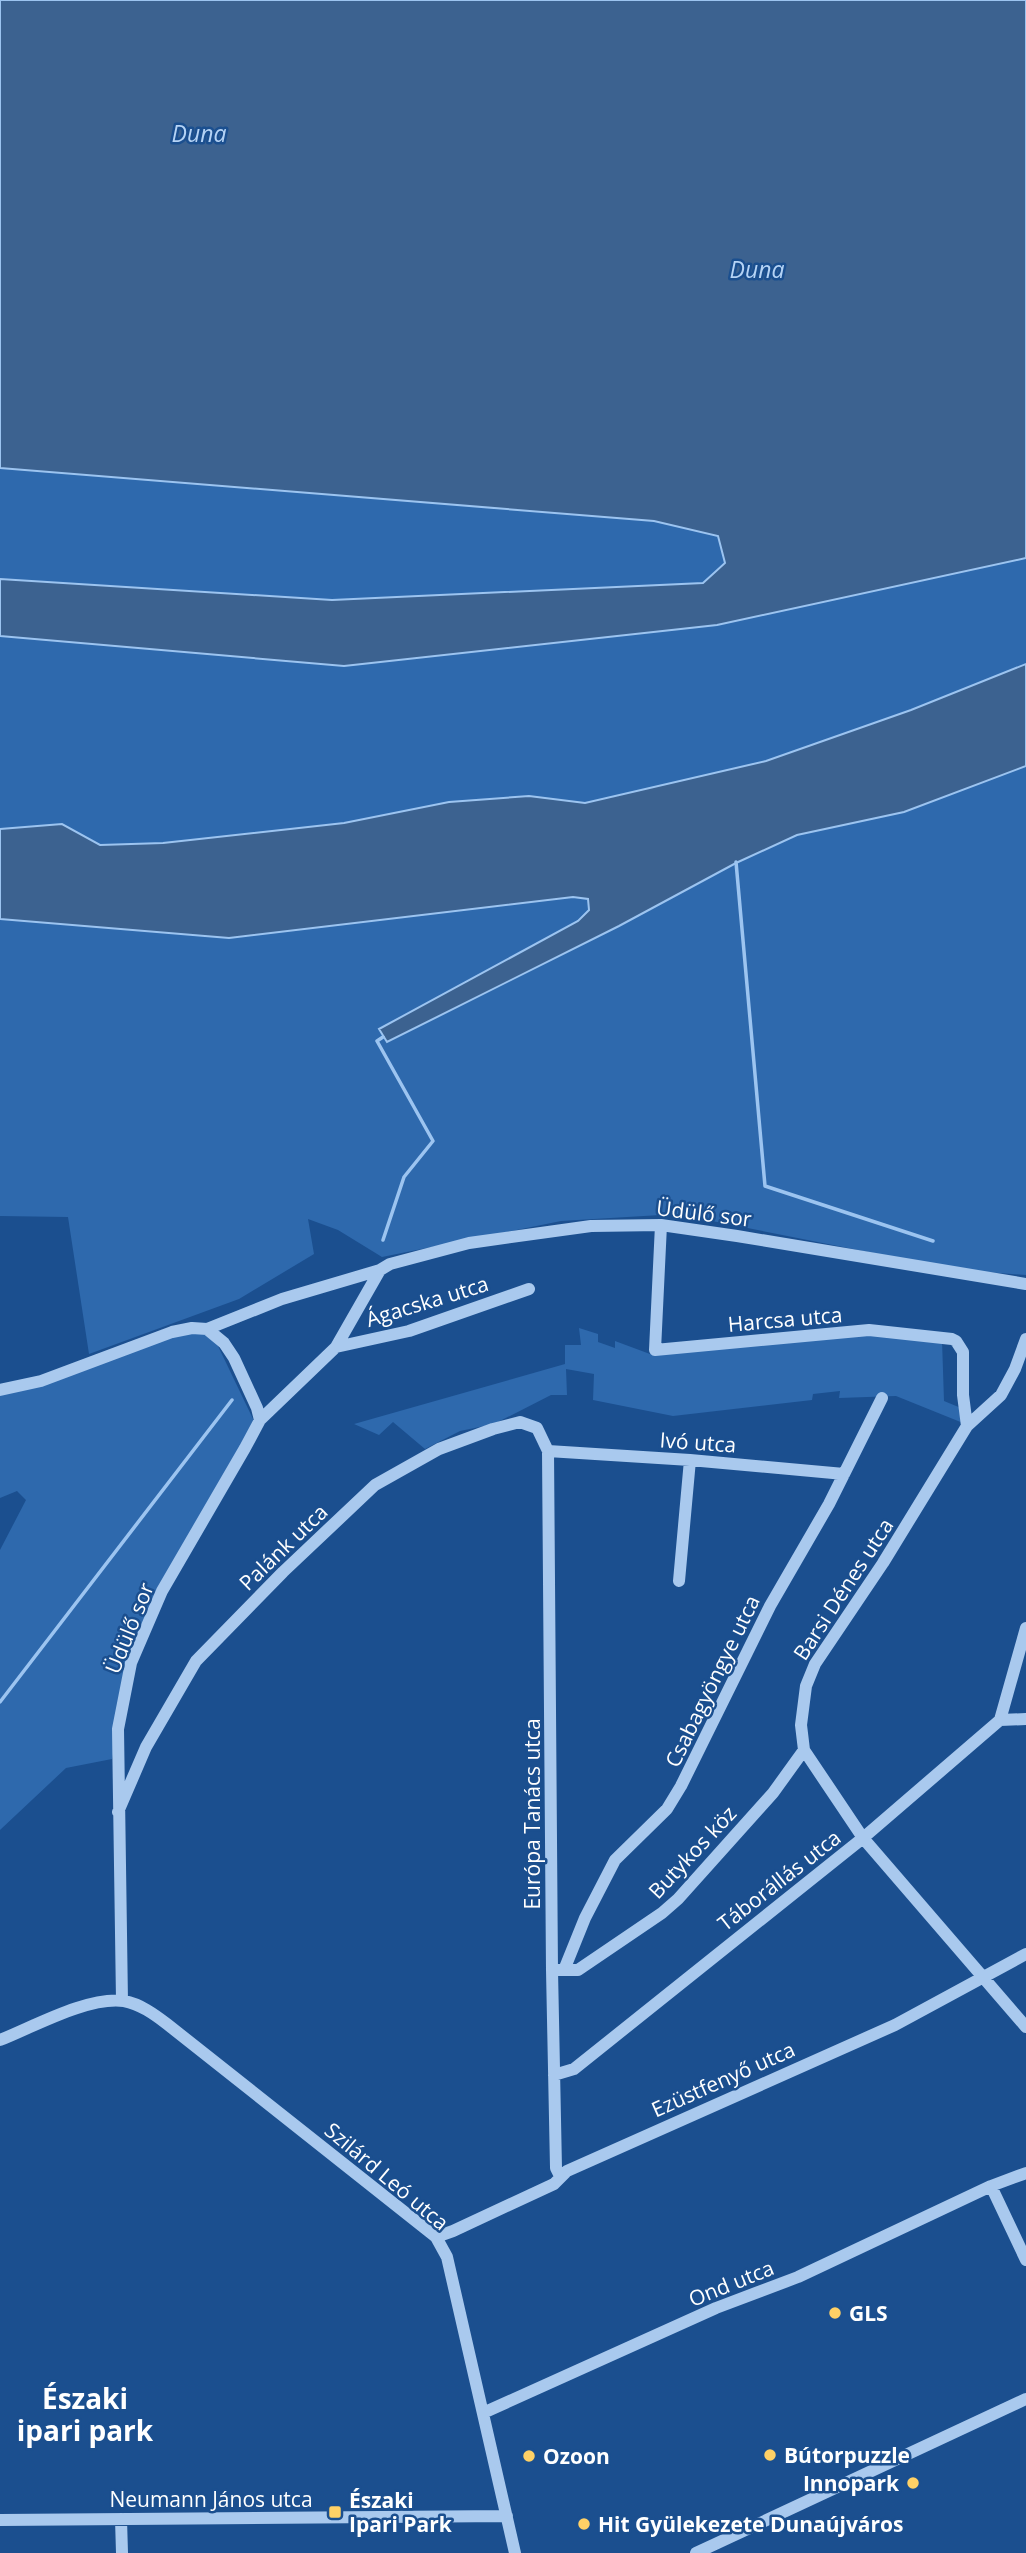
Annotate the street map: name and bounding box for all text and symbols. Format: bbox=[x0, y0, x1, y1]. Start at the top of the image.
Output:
water label: Duna bbox=[172, 117, 226, 149]
water label: Duna bbox=[730, 253, 784, 285]
street label: Üdülő sor bbox=[655, 1193, 754, 1233]
street label: Ágacska utca bbox=[362, 1269, 492, 1333]
street label: Harcsa utca bbox=[726, 1300, 844, 1338]
street label: Ivó utca bbox=[659, 1425, 737, 1459]
street label: Palánk utca bbox=[233, 1498, 333, 1596]
street label: Barsi Dénes utca bbox=[787, 1513, 899, 1665]
street label: Üdülő sor bbox=[98, 1578, 160, 1678]
street label: Csabagyöngye utca bbox=[658, 1590, 766, 1772]
street label: Európa Tanács utca bbox=[518, 1718, 546, 1910]
street label: Butykos köz bbox=[642, 1800, 742, 1904]
street label: Táborállás utca bbox=[712, 1823, 846, 1937]
street label: Ezüstfenyő utca bbox=[647, 2035, 799, 2123]
street label: Szilárd Leó utca bbox=[319, 2116, 455, 2236]
street label: Ond utca bbox=[684, 2253, 778, 2313]
place label: GLS bbox=[849, 2299, 888, 2327]
marker: GLS bbox=[827, 2305, 843, 2321]
district label: Északi ipari park bbox=[17, 2379, 154, 2449]
place label: Bútorpuzzle bbox=[784, 2441, 910, 2469]
place label: Ozoon bbox=[543, 2442, 610, 2470]
marker: Bútorpuzzle bbox=[762, 2447, 778, 2463]
marker: Ozoon bbox=[521, 2448, 537, 2464]
place label: Innopark bbox=[803, 2469, 900, 2497]
marker: Innopark bbox=[905, 2475, 921, 2491]
street label: Neumann János utca bbox=[109, 2485, 313, 2513]
place label: Északi Ipari Park bbox=[349, 2486, 453, 2538]
marker: Északi Ipari Park bbox=[327, 2504, 343, 2520]
place label: Hit Gyülekezete Dunaújváros bbox=[598, 2510, 904, 2538]
marker: Hit Gyülekezete Dunaújváros bbox=[576, 2516, 592, 2532]

